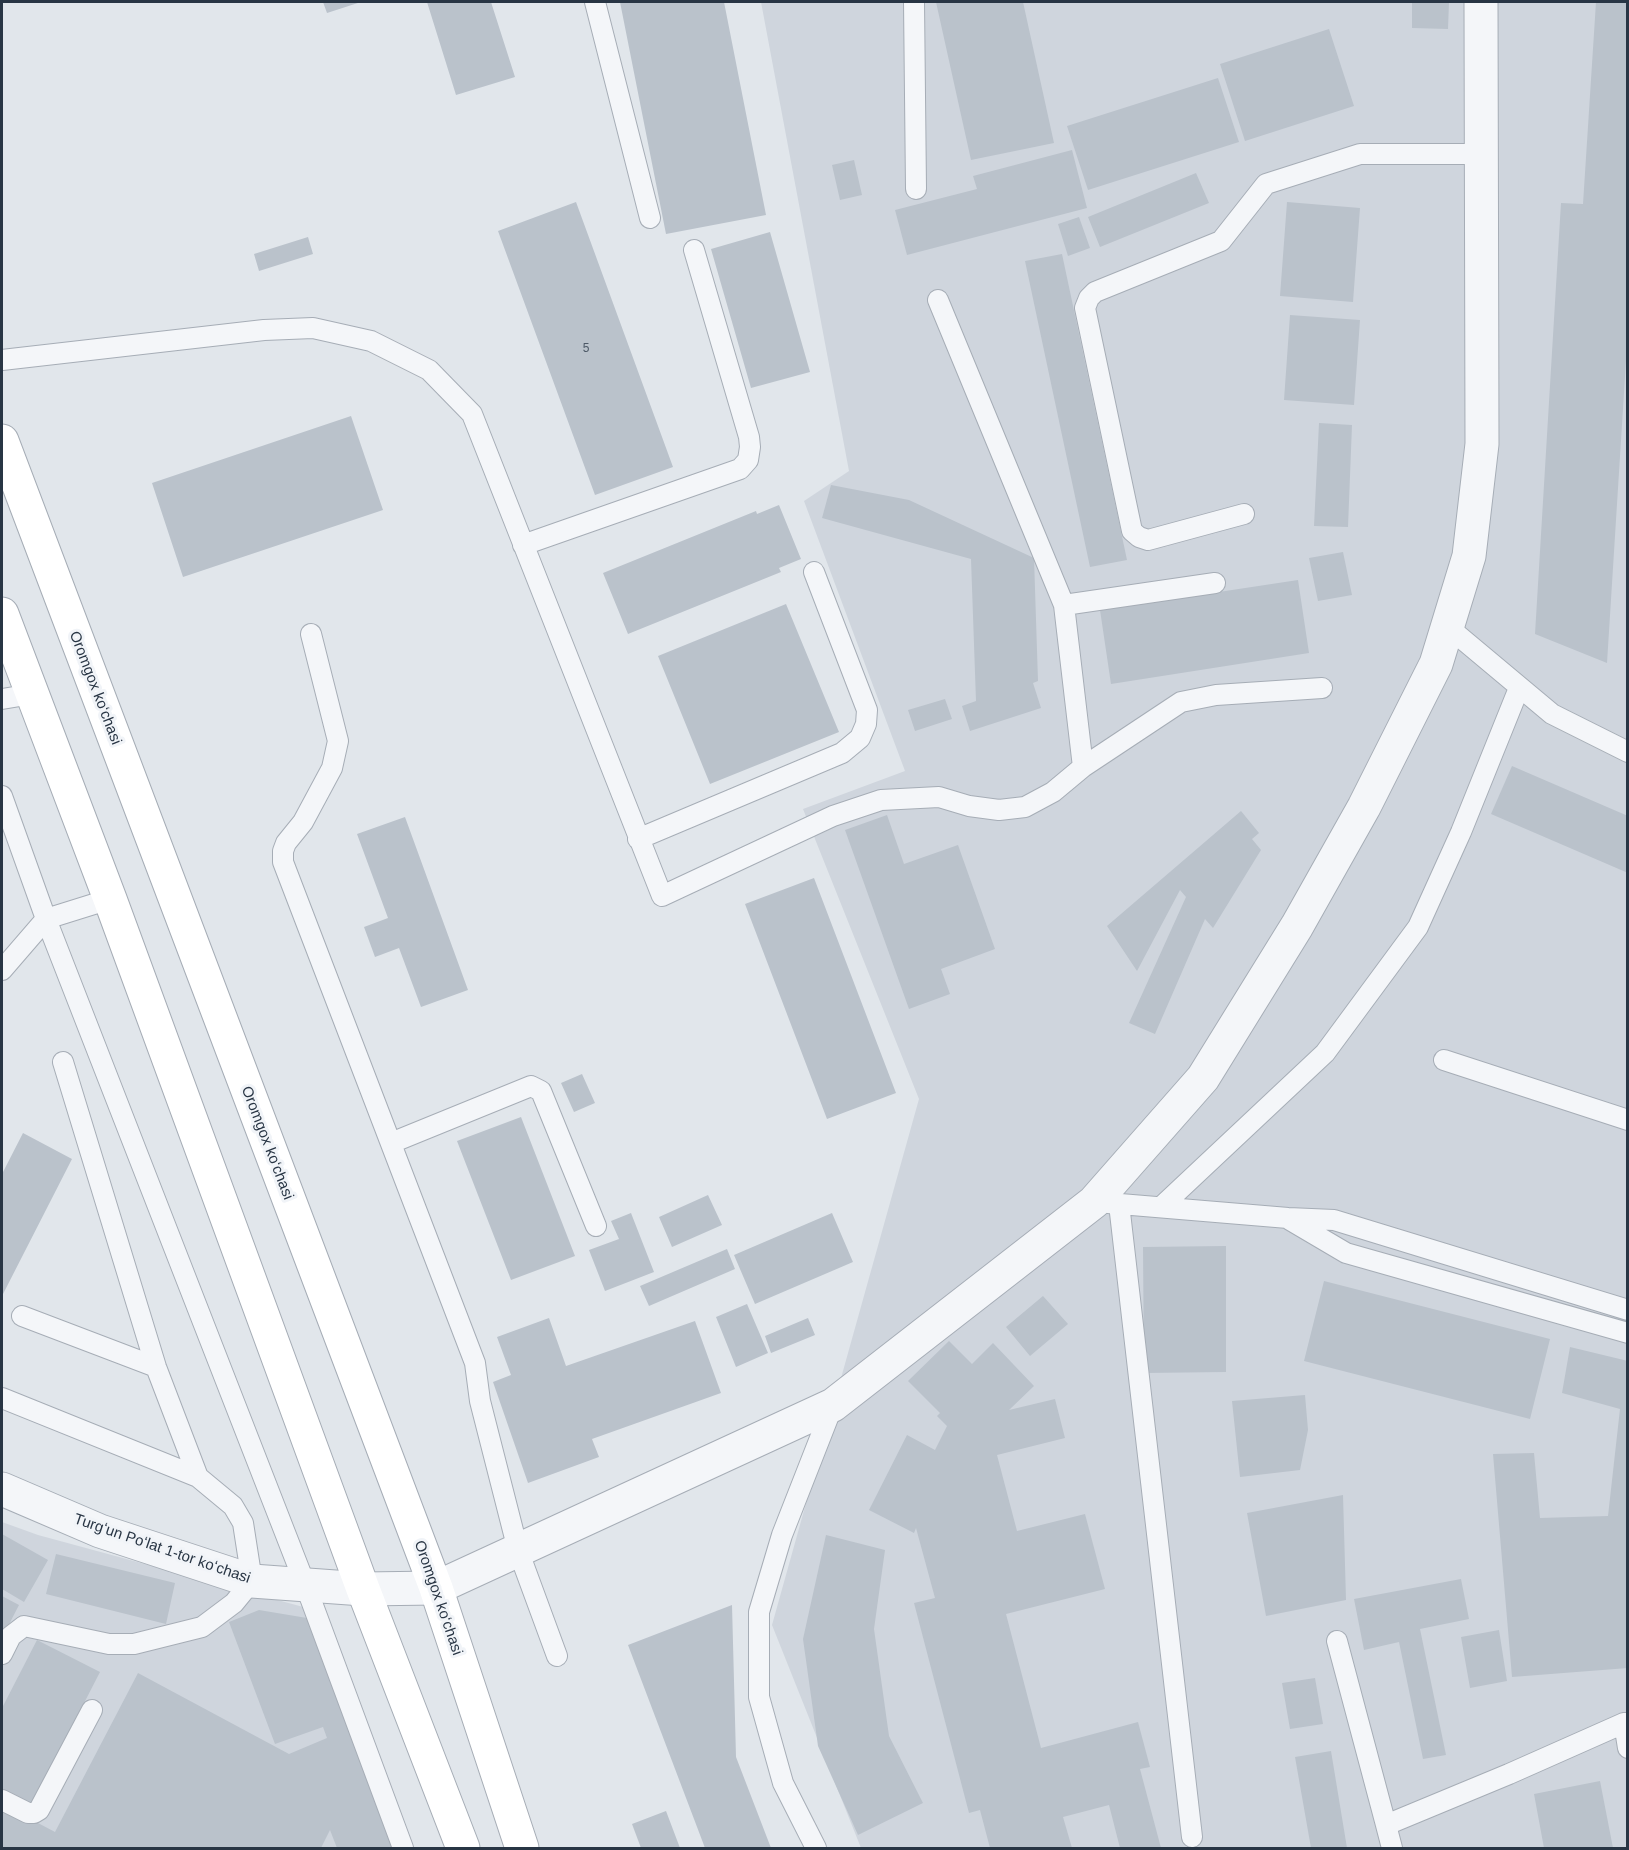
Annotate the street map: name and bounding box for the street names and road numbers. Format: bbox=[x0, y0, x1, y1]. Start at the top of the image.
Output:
street label: Oromgox ko‘chasi bbox=[65, 629, 125, 747]
street label: Oromgox ko‘chasi bbox=[237, 1084, 297, 1202]
street label: Turgʻun Poʻlat 1-tor koʻchasi bbox=[71, 1510, 253, 1588]
street label: Oromgox ko‘chasi bbox=[410, 1538, 466, 1658]

